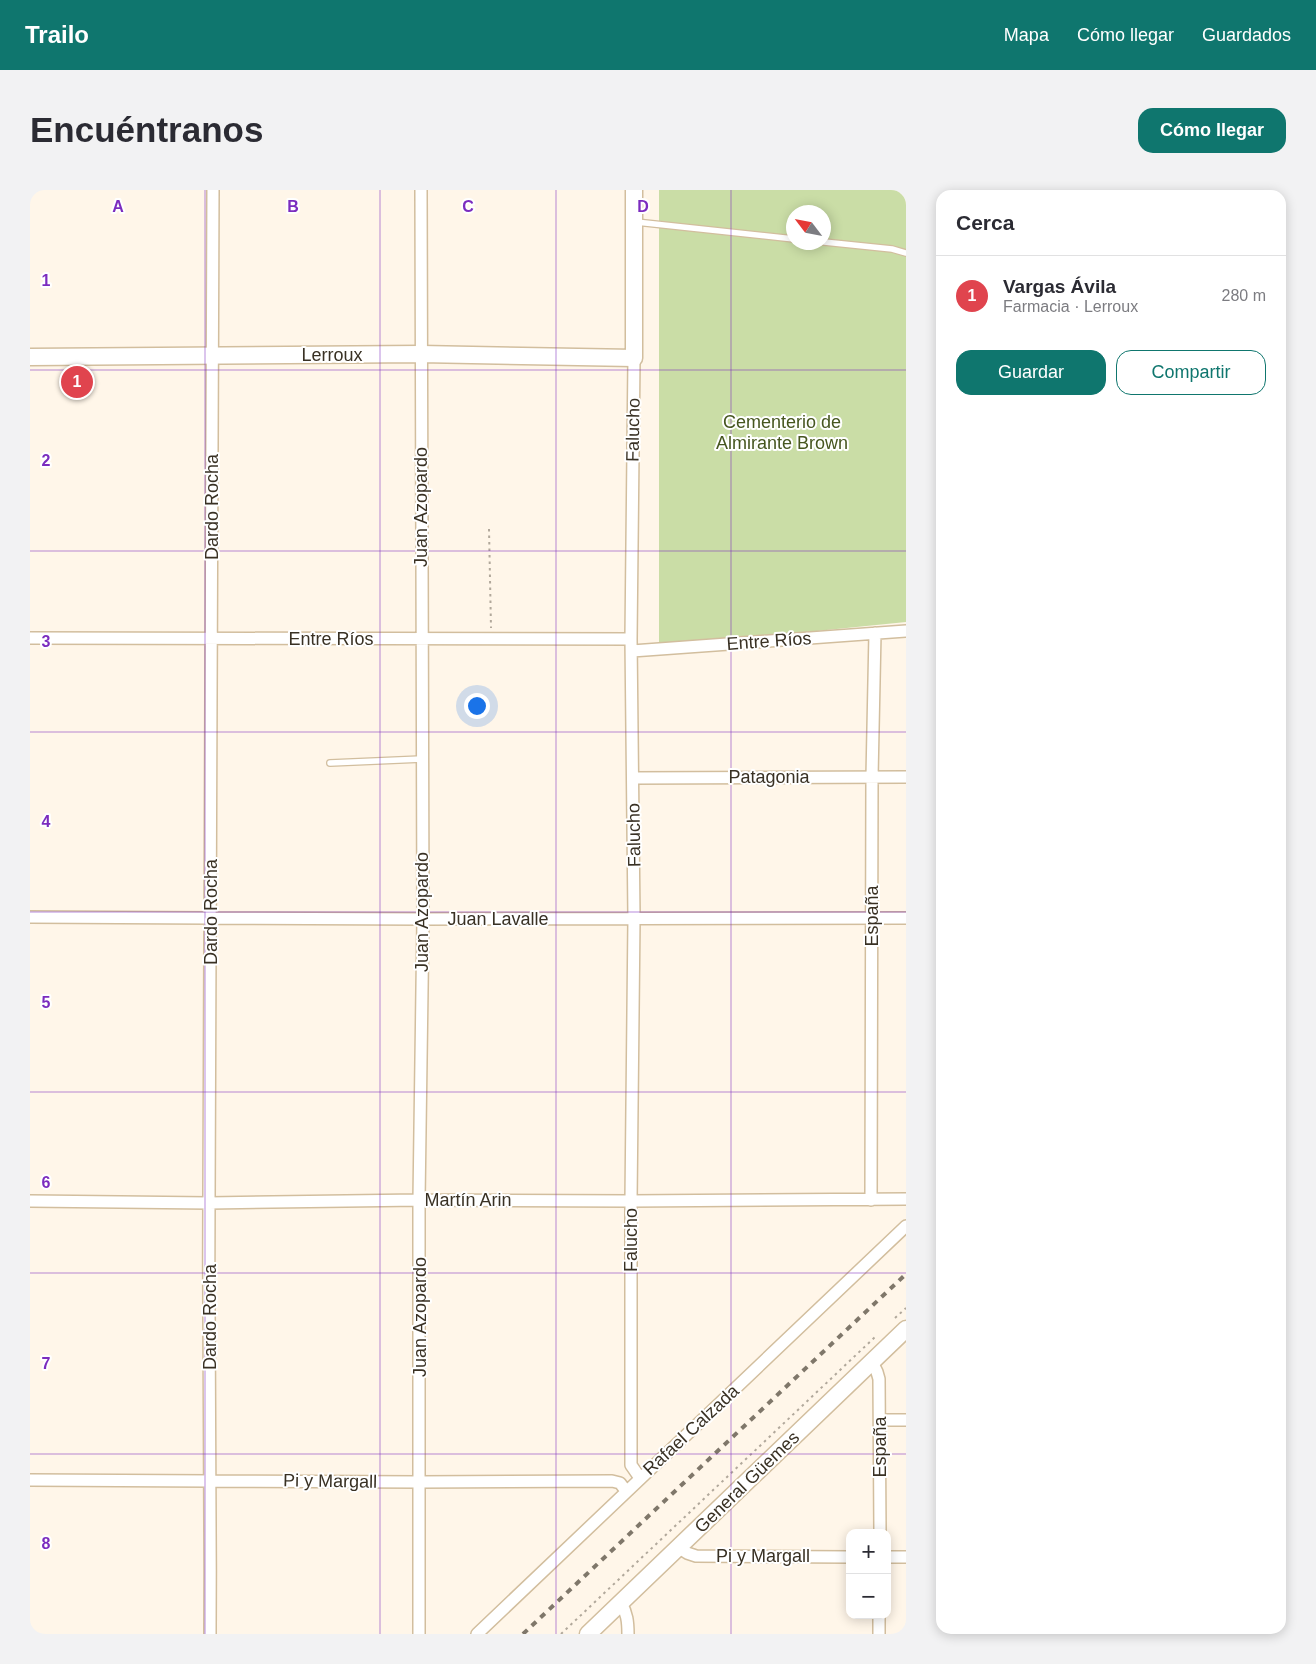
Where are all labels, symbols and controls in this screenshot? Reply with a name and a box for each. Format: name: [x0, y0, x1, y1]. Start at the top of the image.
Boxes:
text: Trailo: [25, 21, 89, 48]
text: Mapa: [1004, 25, 1049, 45]
text: Cómo llegar: [1077, 25, 1174, 45]
text: Guardados: [1202, 25, 1291, 45]
button: Cómo llegar: [1138, 108, 1286, 153]
text: Encuéntranos: [30, 110, 263, 149]
text: A: [112, 198, 124, 215]
text: B: [287, 198, 299, 215]
text: C: [462, 198, 474, 215]
text: D: [637, 198, 649, 215]
north arrow: [786, 205, 831, 250]
text: Cerca: [956, 211, 1014, 234]
text: 1: [42, 272, 51, 289]
text: Vargas Ávila: [1003, 276, 1116, 297]
text: 1: [968, 287, 976, 304]
text: 280 m: [1222, 287, 1266, 304]
text: Farmacia · Lerroux: [1003, 298, 1138, 315]
street label: Lerroux: [301, 345, 363, 365]
button: Guardar: [956, 350, 1106, 395]
button: Compartir: [1116, 350, 1266, 395]
pin: 1: [61, 363, 93, 401]
street label: Falucho: [622, 398, 644, 462]
park label: Cementerio de Almirante Brown: [716, 412, 848, 453]
street label: Juan Azopardo: [411, 447, 431, 567]
text: 2: [42, 452, 51, 469]
street label: Dardo Rocha: [202, 453, 222, 560]
street label: Entre Ríos: [726, 628, 812, 654]
street label: Entre Ríos: [288, 629, 374, 649]
text: 3: [42, 633, 51, 650]
your location: [464, 693, 490, 719]
street label: Patagonia: [728, 767, 811, 787]
street label: Falucho: [623, 803, 645, 867]
text: 4: [42, 813, 51, 830]
street label: Juan Azopardo: [412, 852, 432, 972]
street label: Dardo Rocha: [201, 858, 221, 965]
street label: España: [862, 884, 882, 947]
street label: Juan Lavalle: [447, 909, 549, 929]
text: 5: [42, 994, 51, 1011]
text: 6: [42, 1174, 51, 1191]
street label: Martín Arin: [424, 1190, 512, 1210]
street label: Falucho: [621, 1208, 641, 1272]
street label: Juan Azopardo: [410, 1257, 430, 1377]
street label: Dardo Rocha: [200, 1263, 220, 1370]
text: 7: [42, 1355, 51, 1372]
street label: Rafael Calzada: [639, 1380, 744, 1479]
street label: España: [870, 1415, 890, 1478]
street label: General Güemes: [691, 1427, 803, 1537]
street label: Pi y Margall: [283, 1470, 377, 1492]
map controls: [846, 1529, 891, 1619]
button: +: [846, 1529, 891, 1574]
text: 8: [42, 1535, 51, 1552]
street label: Pi y Margall: [716, 1546, 810, 1566]
button: −: [846, 1574, 891, 1619]

